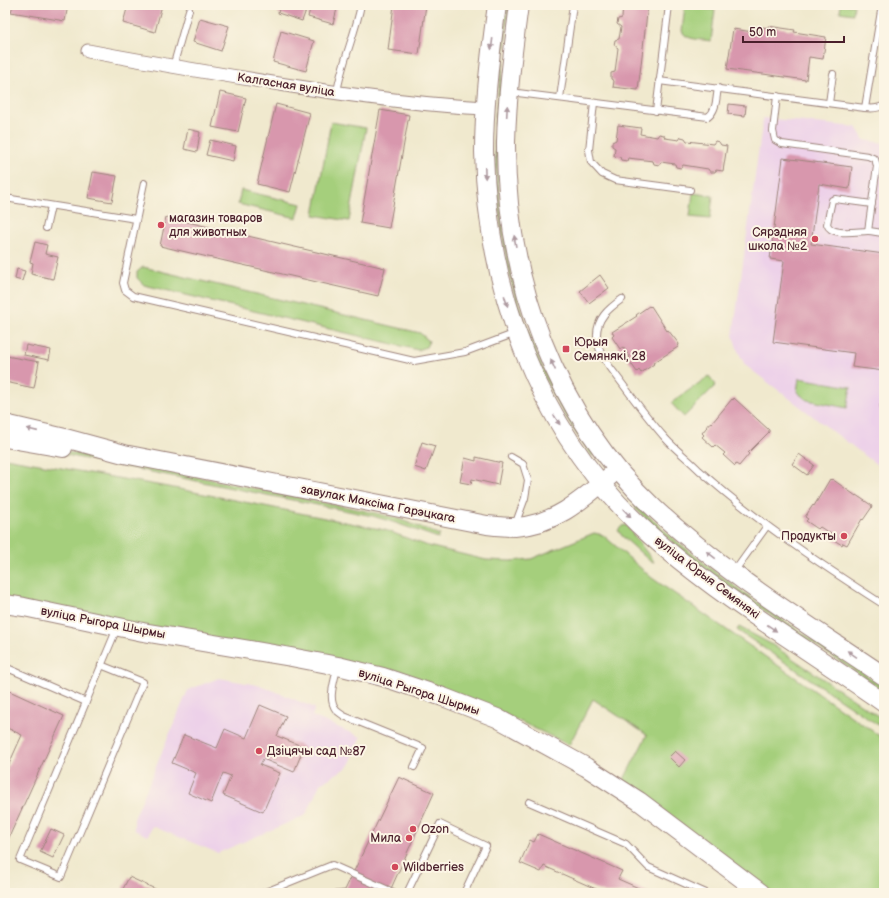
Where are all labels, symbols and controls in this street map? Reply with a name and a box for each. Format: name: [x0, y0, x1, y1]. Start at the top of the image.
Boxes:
scale bar: [743, 18, 844, 44]
text: 50 m: [749, 25, 776, 40]
one-way arrow: [489, 38, 495, 50]
street label: Калгасная вуліца: [236, 70, 336, 100]
one-way arrow: [504, 105, 511, 117]
one-way arrow: [482, 167, 489, 179]
place label: магазин товаров для животных: [169, 211, 263, 240]
marker: магазин товаров для животных: [156, 220, 166, 230]
place label: Сярэдняя школа №2: [748, 225, 807, 254]
marker: Сярэдняя школа №2: [810, 234, 820, 244]
one-way arrow: [511, 235, 517, 247]
one-way arrow: [503, 296, 509, 308]
place label: Юрыя Семянякі, 28: [574, 335, 646, 364]
marker: Юрыя Семянякі, 28: [561, 344, 571, 354]
one-way arrow: [549, 358, 555, 370]
one-way arrow: [553, 415, 561, 426]
one-way arrow: [26, 426, 38, 432]
street label: завулак Максіма Гарэцкага: [299, 482, 457, 526]
one-way arrow: [622, 508, 632, 518]
place label: Продукты: [781, 529, 836, 544]
marker: Продукты: [839, 531, 849, 541]
street label: вуліца Юрыя Семянякі: [651, 533, 763, 623]
one-way arrow: [705, 551, 716, 560]
street label: вуліца Рыгора Шырмы: [39, 604, 167, 642]
one-way arrow: [767, 624, 778, 632]
one-way arrow: [847, 650, 857, 658]
street label: вуліца Рыгора Шырмы: [357, 665, 481, 719]
place label: Дзіцячы сад №87: [267, 744, 365, 759]
marker: Дзіцячы сад №87: [254, 746, 264, 756]
place label: Ozon: [421, 822, 449, 837]
marker: Ozon: [408, 824, 418, 834]
place label: Мила: [370, 831, 401, 846]
marker: Мила: [404, 833, 414, 843]
place label: Wildberries: [403, 860, 464, 875]
marker: Wildberries: [390, 862, 400, 872]

